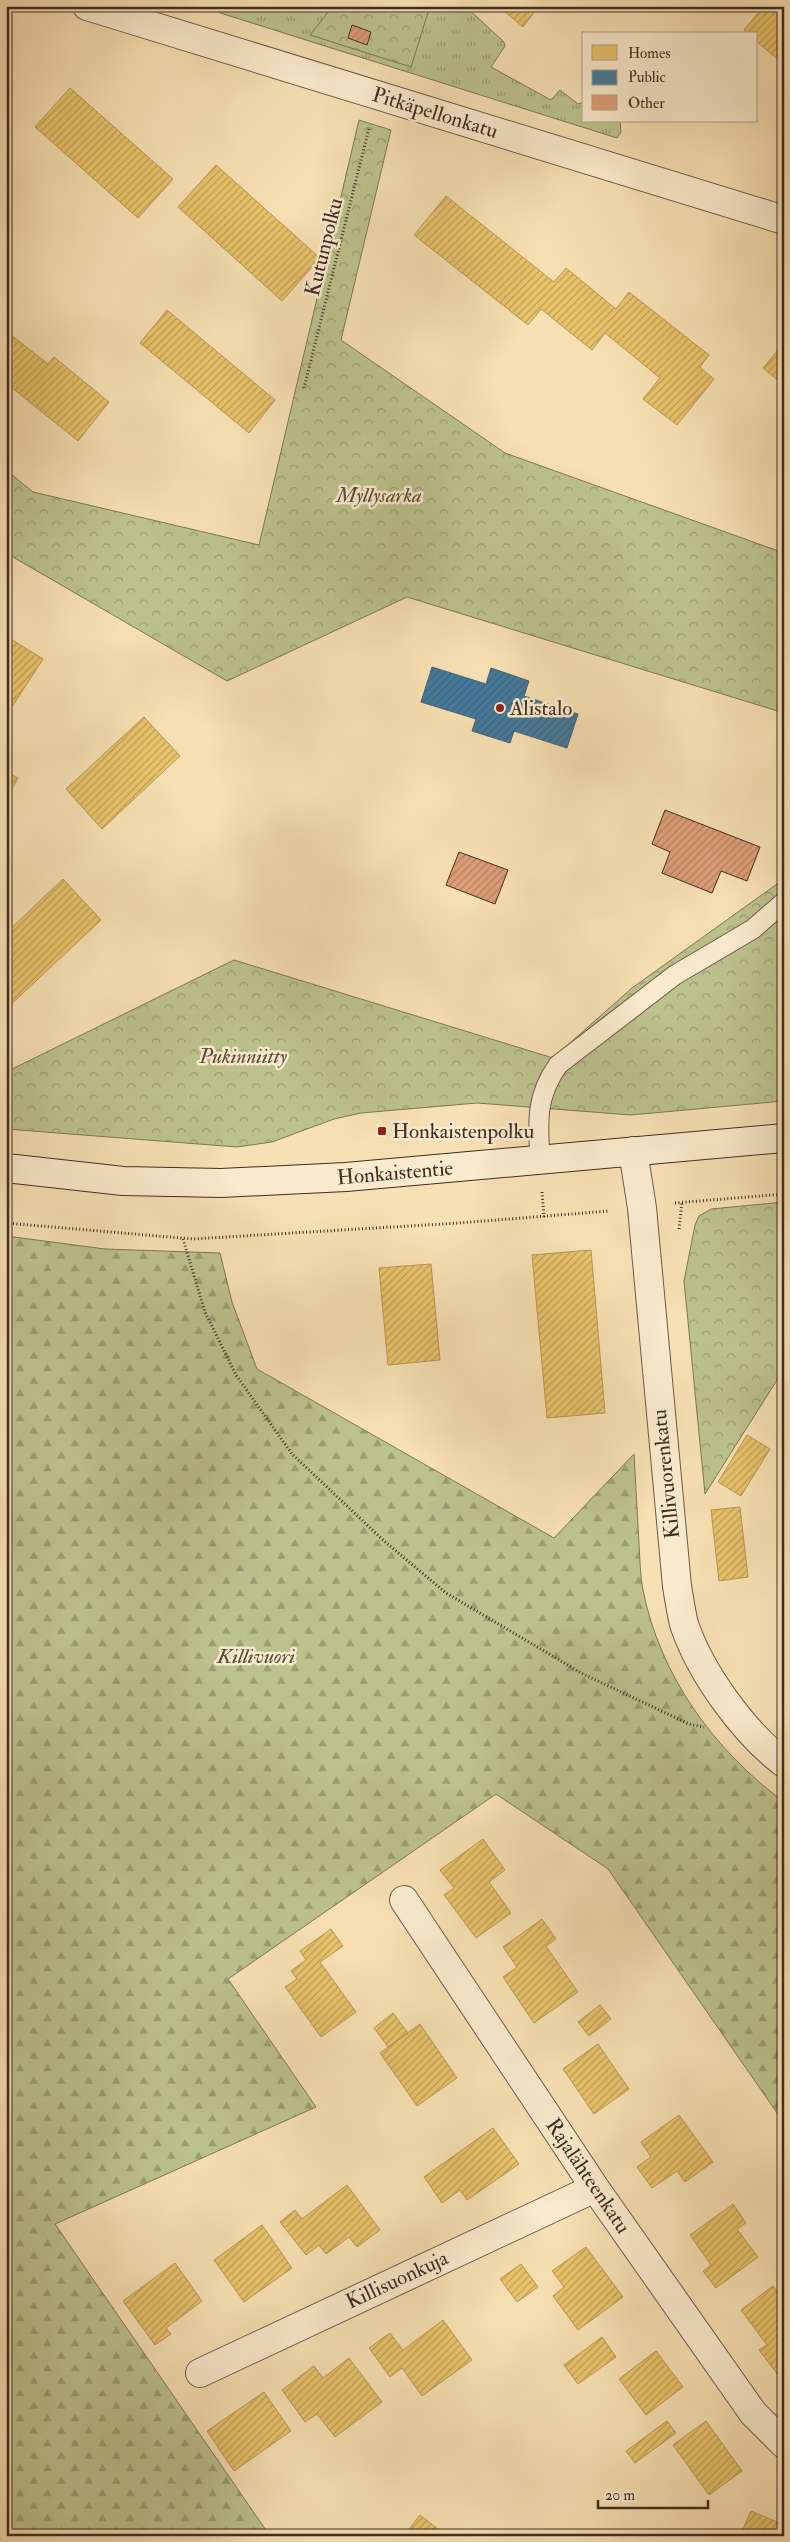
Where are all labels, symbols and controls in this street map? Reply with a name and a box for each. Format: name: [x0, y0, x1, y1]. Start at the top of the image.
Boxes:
legend: [582, 32, 758, 122]
text: Homes: [628, 44, 670, 63]
text: Public: [628, 68, 666, 87]
street label: Pitkäpellonkatu: [369, 81, 501, 145]
text: Other: [628, 94, 665, 113]
street label: Kutunpolku: [299, 195, 349, 299]
park label: Myllysarka: [334, 482, 422, 509]
place label: Alistalo: [509, 695, 572, 722]
marker: Alistalo: [494, 702, 506, 714]
park label: Pukinniitty: [198, 1043, 288, 1070]
place label: Honkaistenpolku: [392, 1118, 534, 1145]
marker: Honkaistenpolku: [376, 1125, 388, 1137]
street label: Honkaistentie: [336, 1154, 454, 1192]
street label: Killivuorenkatu: [646, 1408, 686, 1540]
park label: Killivuori: [216, 1643, 295, 1670]
street label: Rajalähteenkatu: [539, 2113, 637, 2239]
street label: Killisuonkuja: [342, 2244, 453, 2315]
scale bar: [598, 2477, 708, 2509]
text: 20 m: [605, 2486, 635, 2505]

